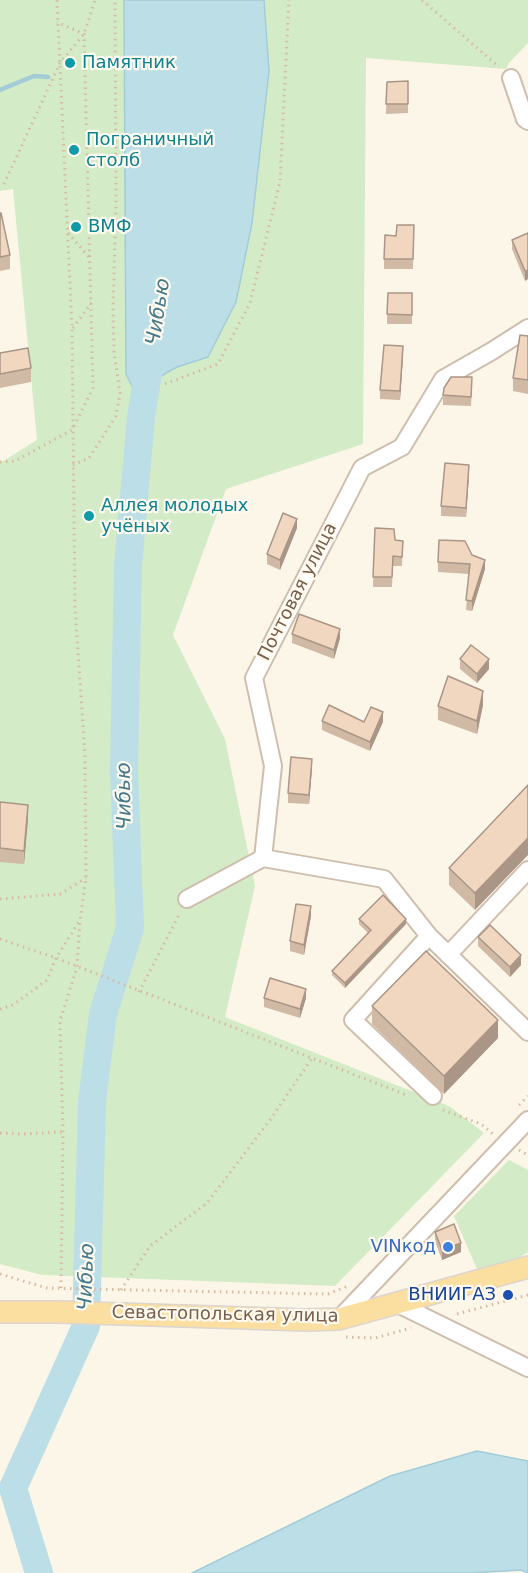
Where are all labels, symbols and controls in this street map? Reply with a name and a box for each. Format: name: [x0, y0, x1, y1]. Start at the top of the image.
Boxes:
place label: Памятник: [82, 52, 176, 74]
marker: Памятник: [63, 56, 77, 70]
place label: Пограничный столб: [86, 129, 214, 172]
marker: Пограничный столб: [67, 143, 81, 157]
place label: ВМФ: [88, 216, 131, 238]
marker: ВМФ: [69, 220, 83, 234]
water label: Чибью: [142, 277, 176, 347]
place label: Аллея молодых учёных: [101, 495, 248, 538]
marker: Аллея молодых учёных: [82, 509, 96, 523]
street label: Почтовая улица: [254, 519, 342, 665]
water label: Чибью: [112, 762, 138, 830]
place label: VINкод: [371, 1236, 436, 1258]
marker: VINкод: [441, 1240, 455, 1254]
water label: Чибью: [74, 1243, 100, 1311]
place label: ВНИИГАЗ: [408, 1284, 496, 1306]
marker: ВНИИГАЗ: [501, 1288, 515, 1302]
street label: Севастопольская улица: [111, 1302, 339, 1328]

